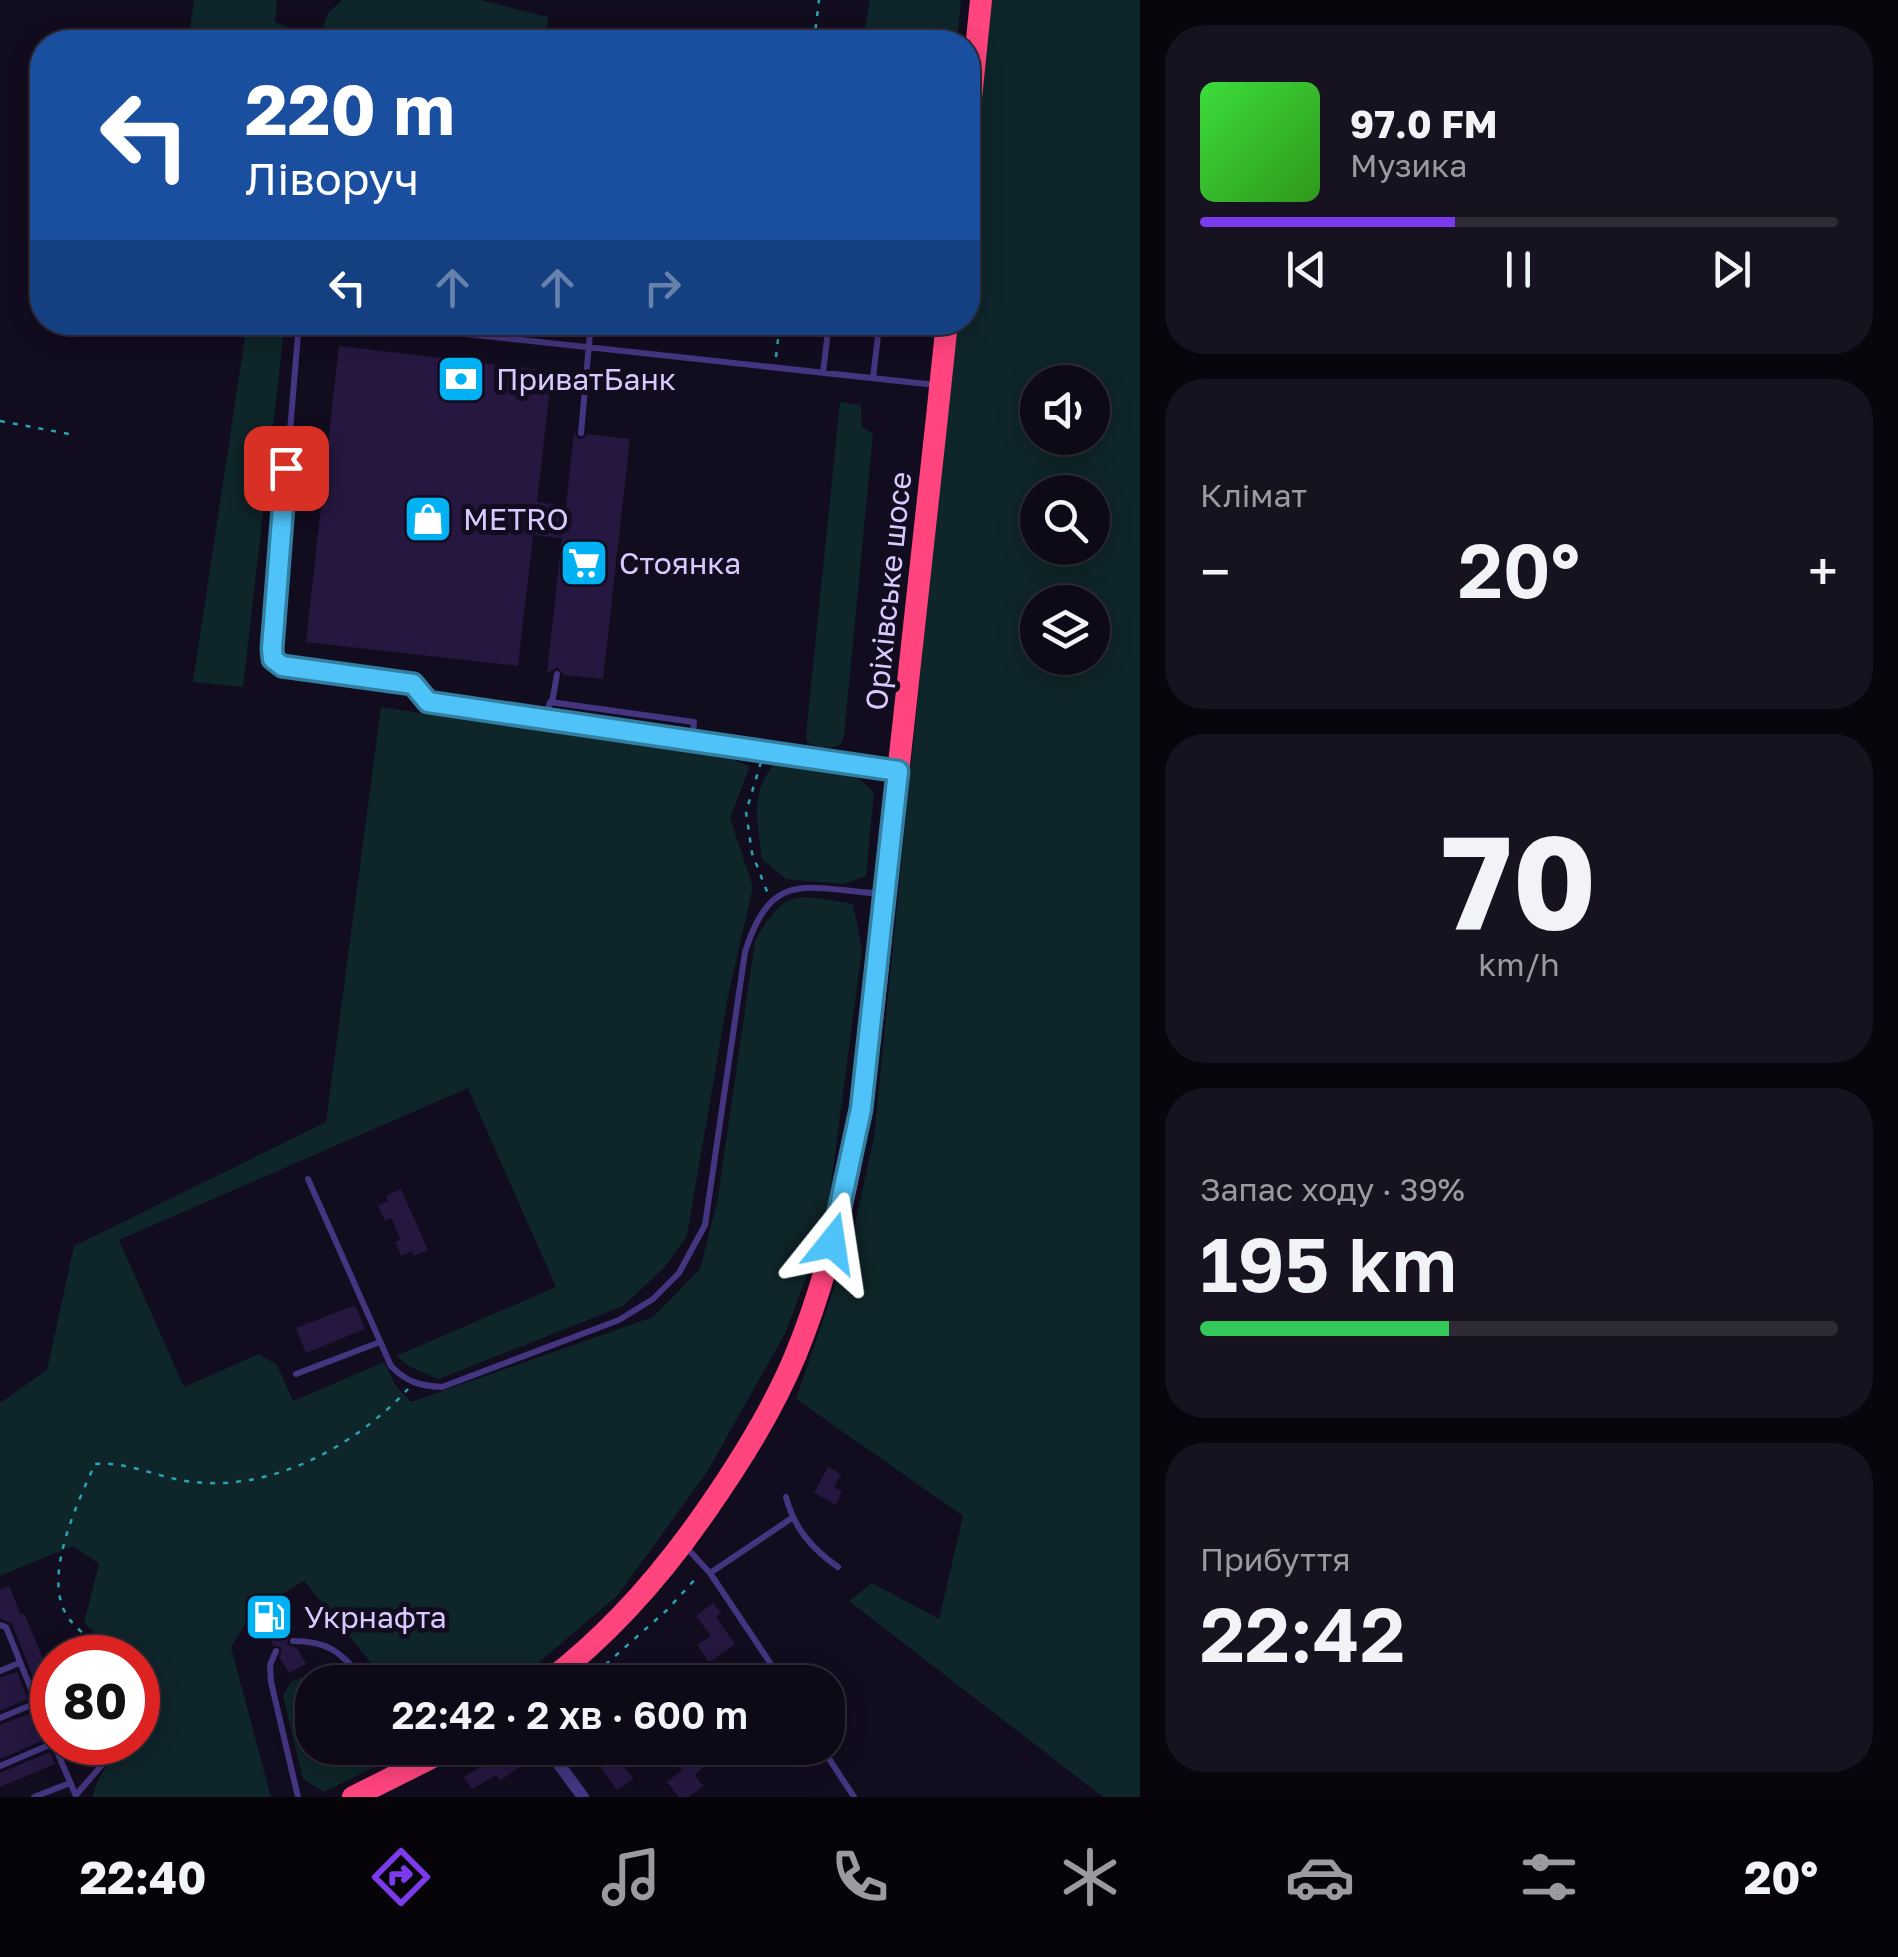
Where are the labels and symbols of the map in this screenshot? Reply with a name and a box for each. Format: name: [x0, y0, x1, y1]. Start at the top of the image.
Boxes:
bank icon: ПриватБанк: [435, 353, 487, 405]
place label: ПриватБанк: [496, 361, 676, 397]
pin: [244, 426, 329, 511]
street label: Оріхівське шосе: [858, 470, 918, 712]
shop icon: METRO: [402, 493, 454, 545]
place label: METRO: [463, 501, 569, 537]
supermarket icon: Стоянка: [558, 537, 610, 589]
place label: Стоянка: [619, 545, 741, 581]
position arrow: [780, 1191, 884, 1295]
fuel station icon: Укрнафта: [243, 1591, 295, 1643]
place label: Укрнафта: [304, 1599, 447, 1635]
speed limit sign: 80: [30, 1635, 160, 1765]

